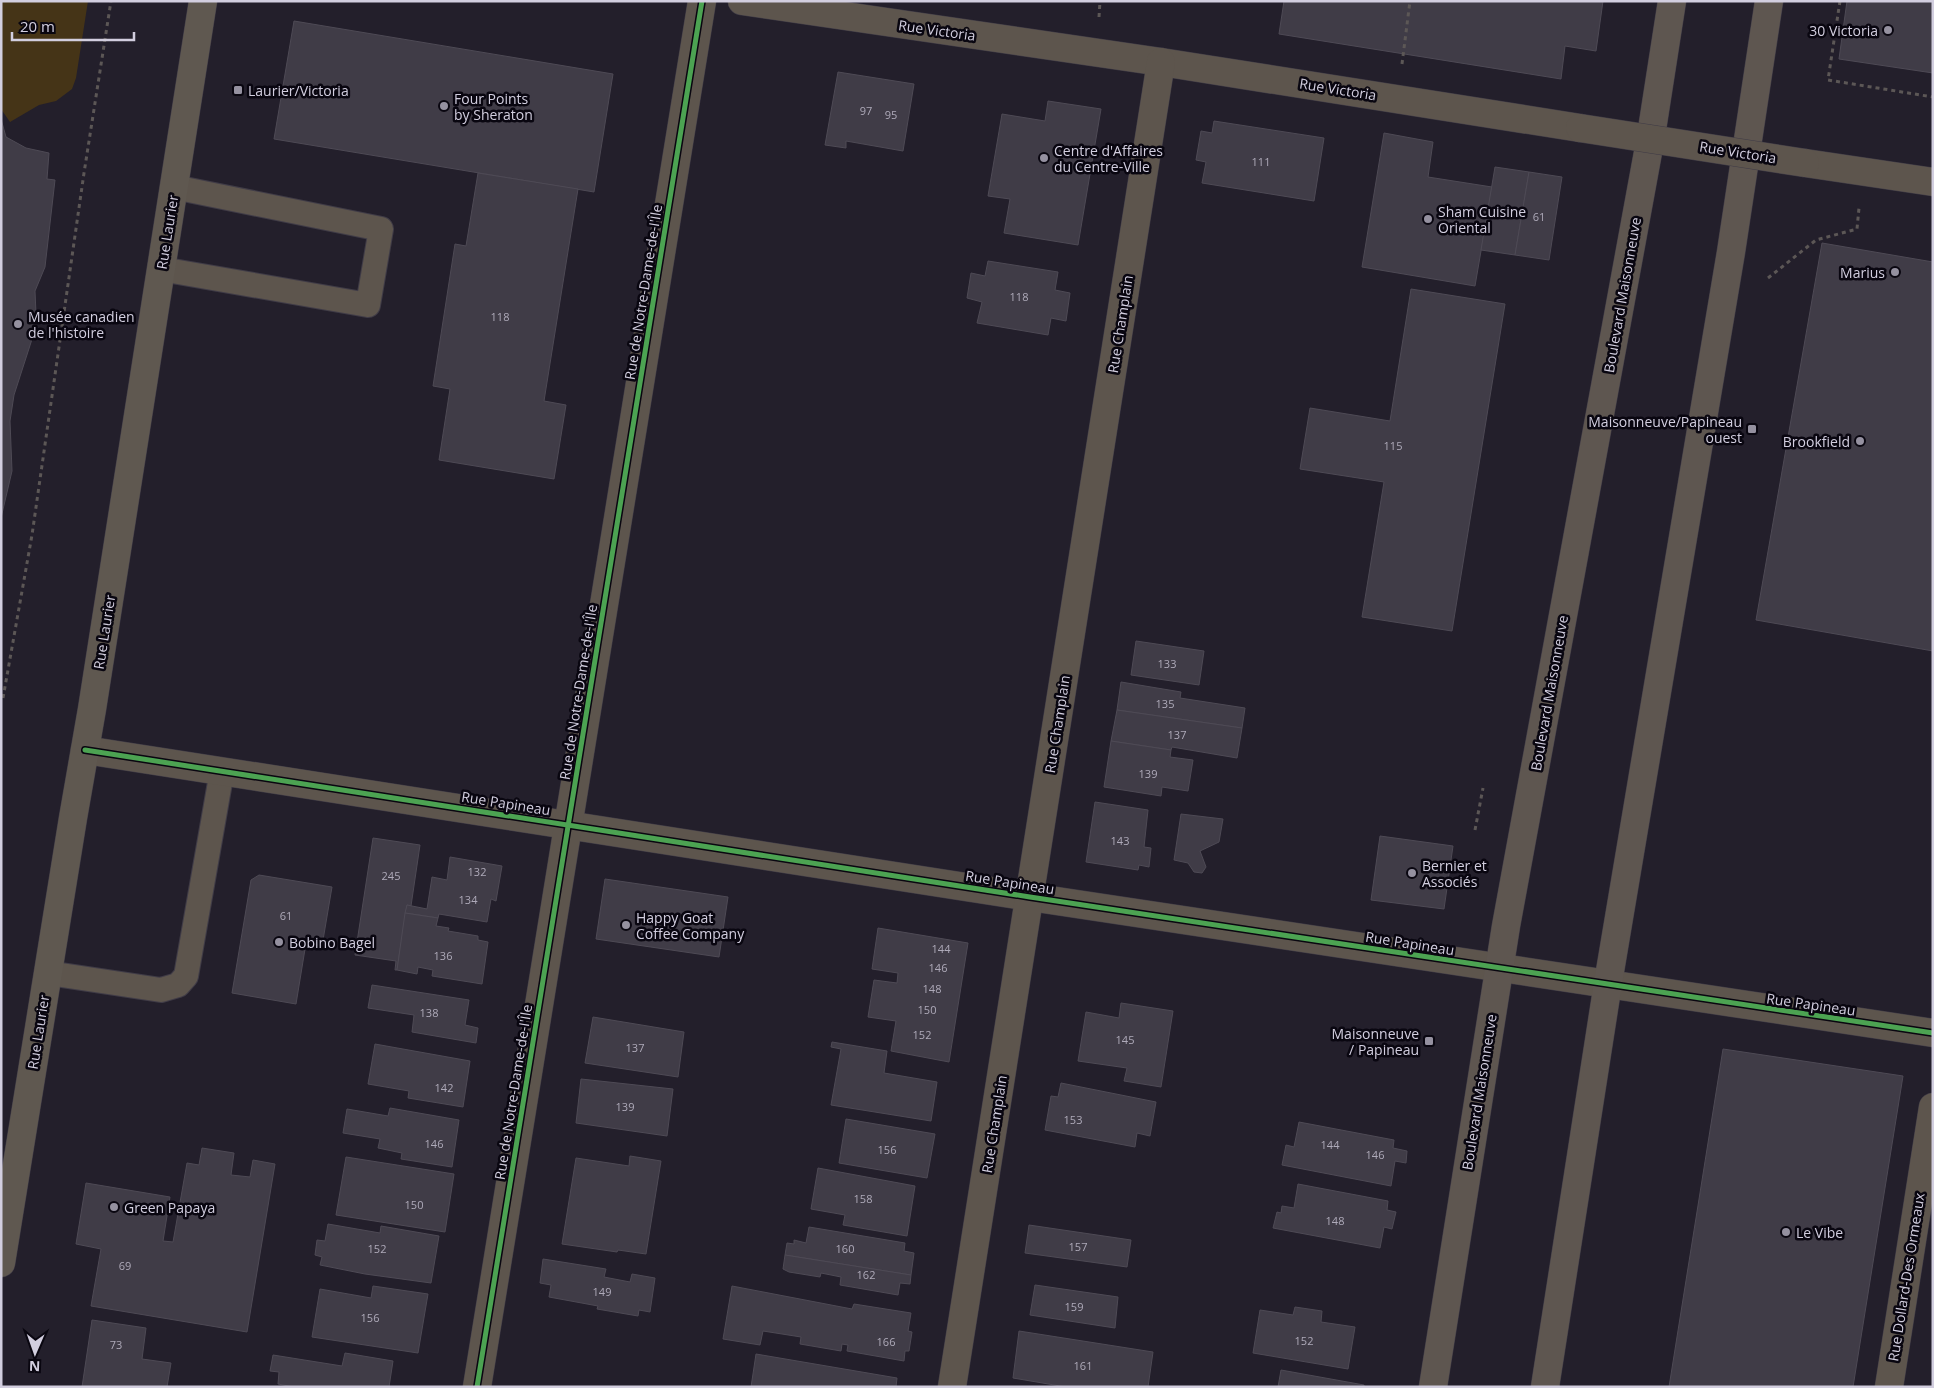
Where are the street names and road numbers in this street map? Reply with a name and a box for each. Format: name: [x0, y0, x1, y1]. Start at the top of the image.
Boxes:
street label: Rue Victoria: [897, 15, 977, 45]
street label: Rue Victoria: [1298, 74, 1378, 104]
street label: Rue Victoria: [1698, 137, 1778, 167]
street label: Rue Laurier: [152, 193, 182, 271]
street label: Rue de Notre-Dame-de-I'Île: [620, 203, 666, 381]
street label: Boulevard Maisonneuve: [1599, 216, 1645, 374]
street label: Rue Champlain: [1103, 274, 1137, 374]
street label: Rue Laurier: [89, 593, 119, 671]
street label: Rue de Notre-Dame-de-I'Île: [555, 603, 601, 781]
street label: Boulevard Maisonneuve: [1526, 614, 1572, 772]
street label: Rue Champlain: [1040, 674, 1074, 774]
street label: Rue Papineau: [460, 787, 552, 819]
street label: Rue Papineau: [964, 866, 1056, 898]
street label: Rue Papineau: [1364, 927, 1456, 959]
street label: Rue Papineau: [1765, 988, 1857, 1020]
street label: Rue Laurier: [23, 993, 53, 1071]
street label: Rue de Notre-Dame-de-I'Île: [490, 1003, 536, 1181]
street label: Boulevard Maisonneuve: [1457, 1013, 1501, 1171]
street label: Rue Champlain: [977, 1074, 1011, 1174]
street label: Rue Dollard-Des Ormeaux: [1883, 1191, 1929, 1363]

